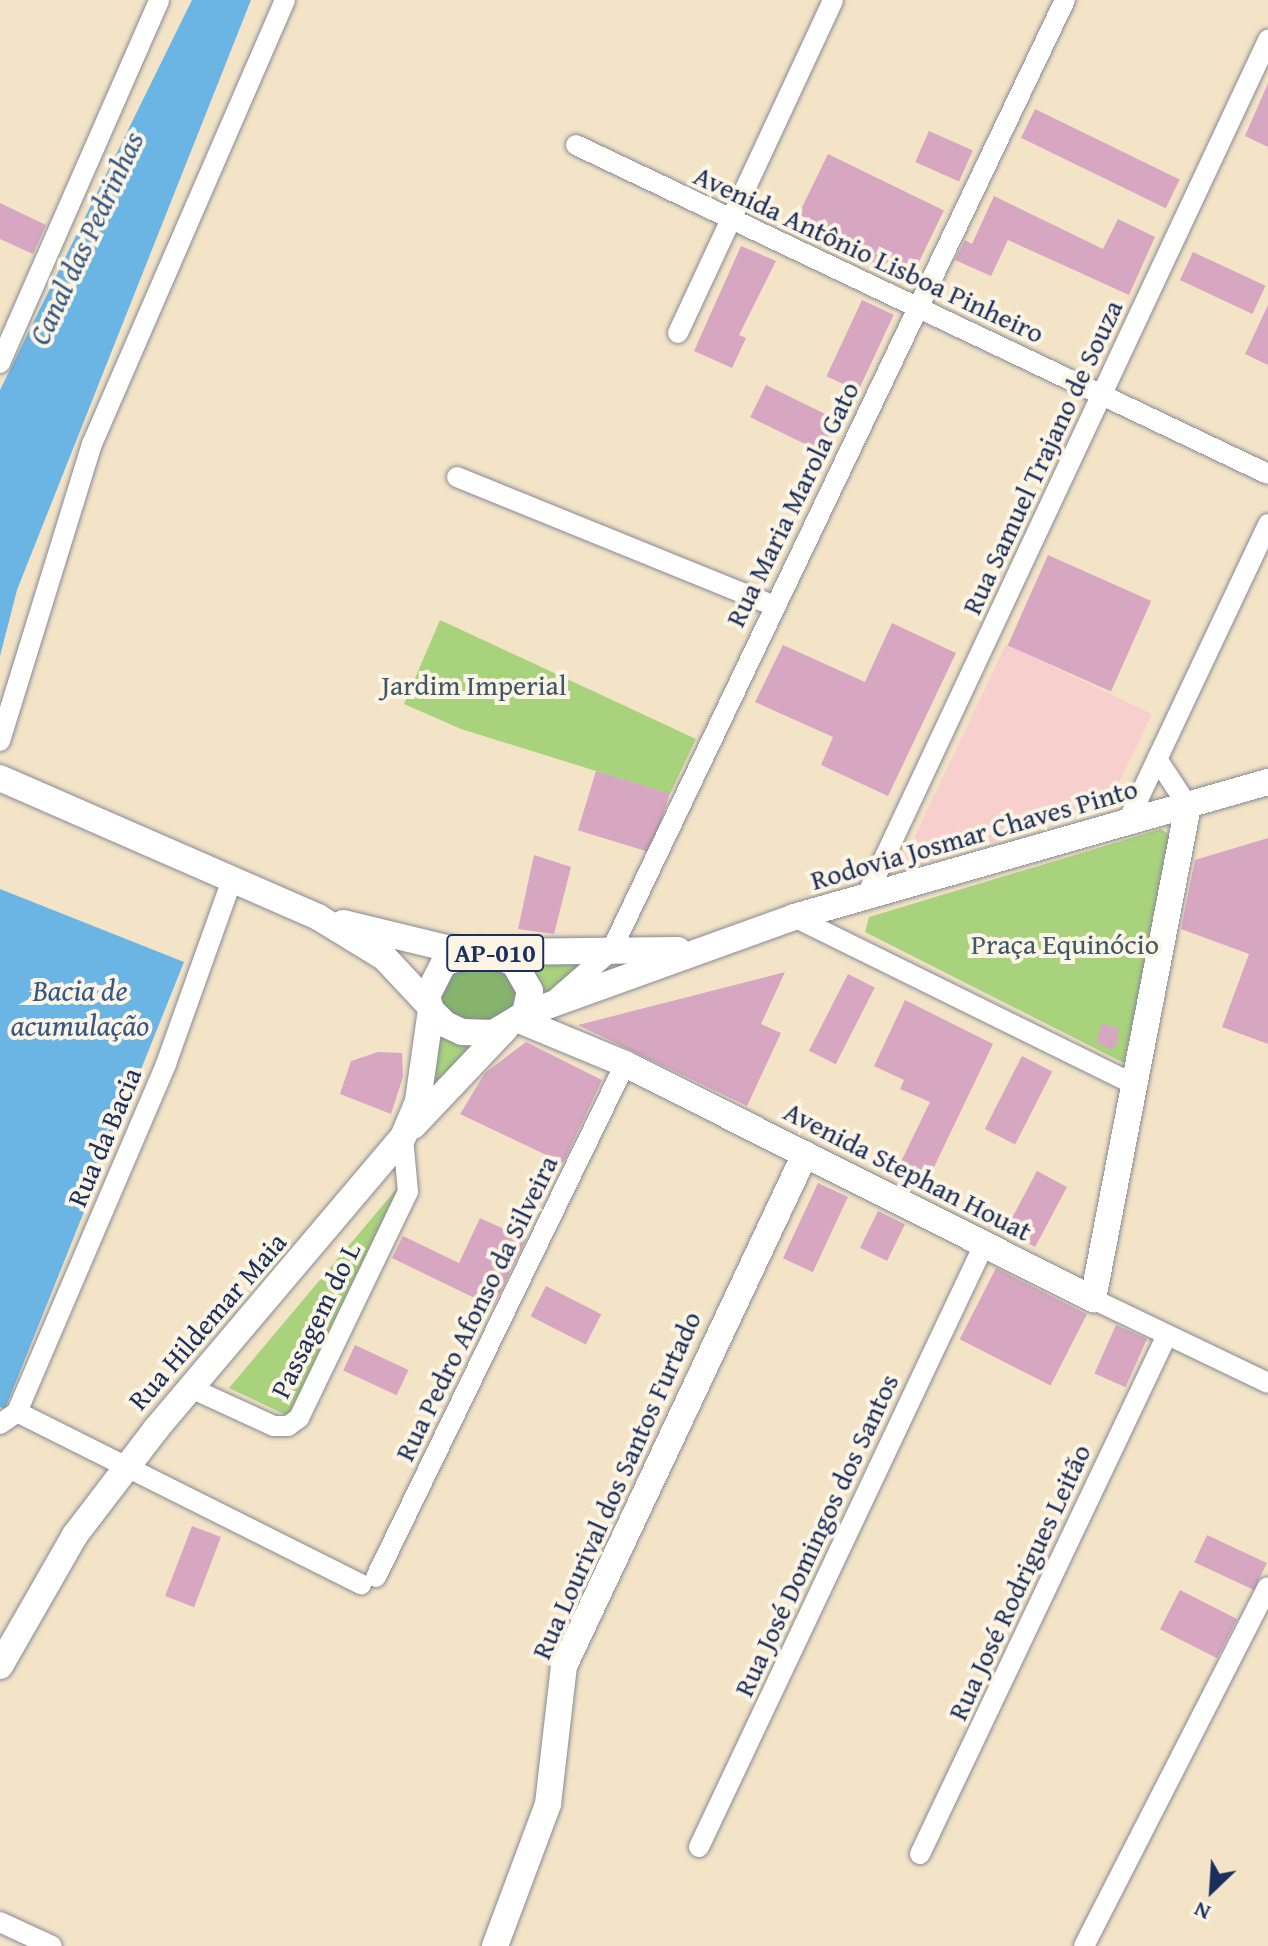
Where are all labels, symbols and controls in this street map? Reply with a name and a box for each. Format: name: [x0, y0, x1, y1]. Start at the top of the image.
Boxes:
water label: Canal das Pedrinhas: [21, 126, 151, 350]
street label: Avenida Antônio Lisboa Pinheiro: [689, 158, 1049, 350]
street label: Rua Samuel Trajano de Souza: [954, 295, 1130, 619]
street label: Rua Maria Marola Gato: [718, 376, 866, 632]
park label: Jardim Imperial: [381, 668, 567, 702]
street label: Rodovia Josmar Chaves Pinto: [807, 771, 1141, 897]
park label: Praça Equinócio: [971, 927, 1159, 961]
road number: AP-010: [445, 931, 545, 975]
water label: Bacia de acumulação: [11, 972, 149, 1042]
street label: Rua da Bacia: [60, 1062, 148, 1212]
street label: Avenida Stephan Houat: [778, 1094, 1038, 1248]
street label: Rua Pedro Afonso da Silveira: [387, 1150, 565, 1466]
street label: Rua Hildemar Maia: [121, 1225, 293, 1417]
street label: Passagem do L: [263, 1237, 367, 1403]
street label: Rua Lourival dos Santos Furtado: [524, 1306, 708, 1664]
street label: Rua José Domingos dos Santos: [726, 1368, 906, 1702]
street label: Rua José Rodrigues Leitão: [940, 1439, 1098, 1725]
north arrow: [1172, 1850, 1252, 1930]
text: N: [1188, 1894, 1215, 1929]

